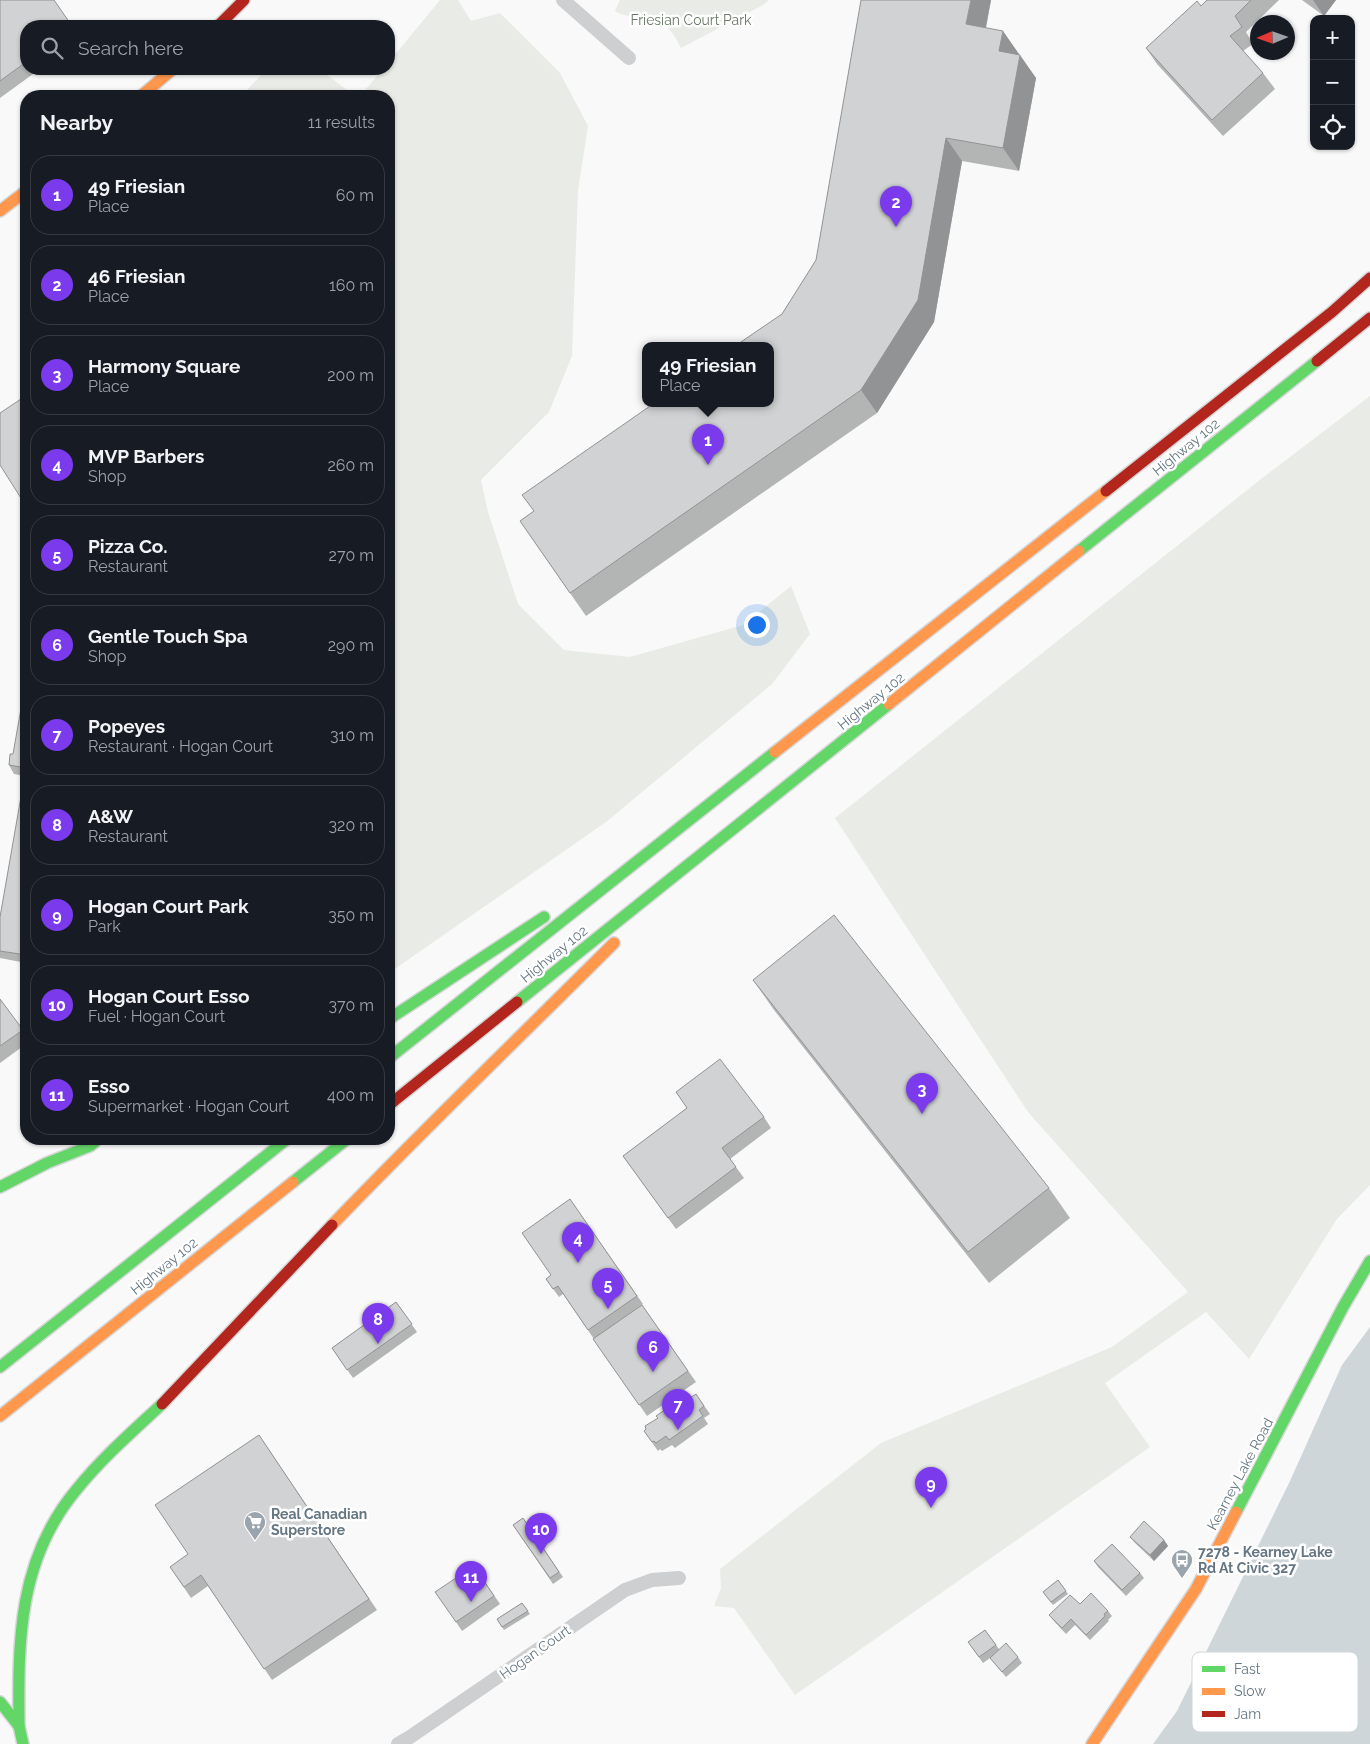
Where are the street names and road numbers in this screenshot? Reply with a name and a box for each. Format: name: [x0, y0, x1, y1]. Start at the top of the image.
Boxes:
street label: Highway 102: [1149, 415, 1223, 479]
street label: Highway 102: [834, 669, 908, 733]
street label: Highway 102: [517, 922, 591, 986]
street label: Highway 102: [127, 1234, 201, 1298]
street label: Kearney Lake Road: [1204, 1415, 1276, 1533]
street label: Hogan Court: [497, 1622, 574, 1682]

